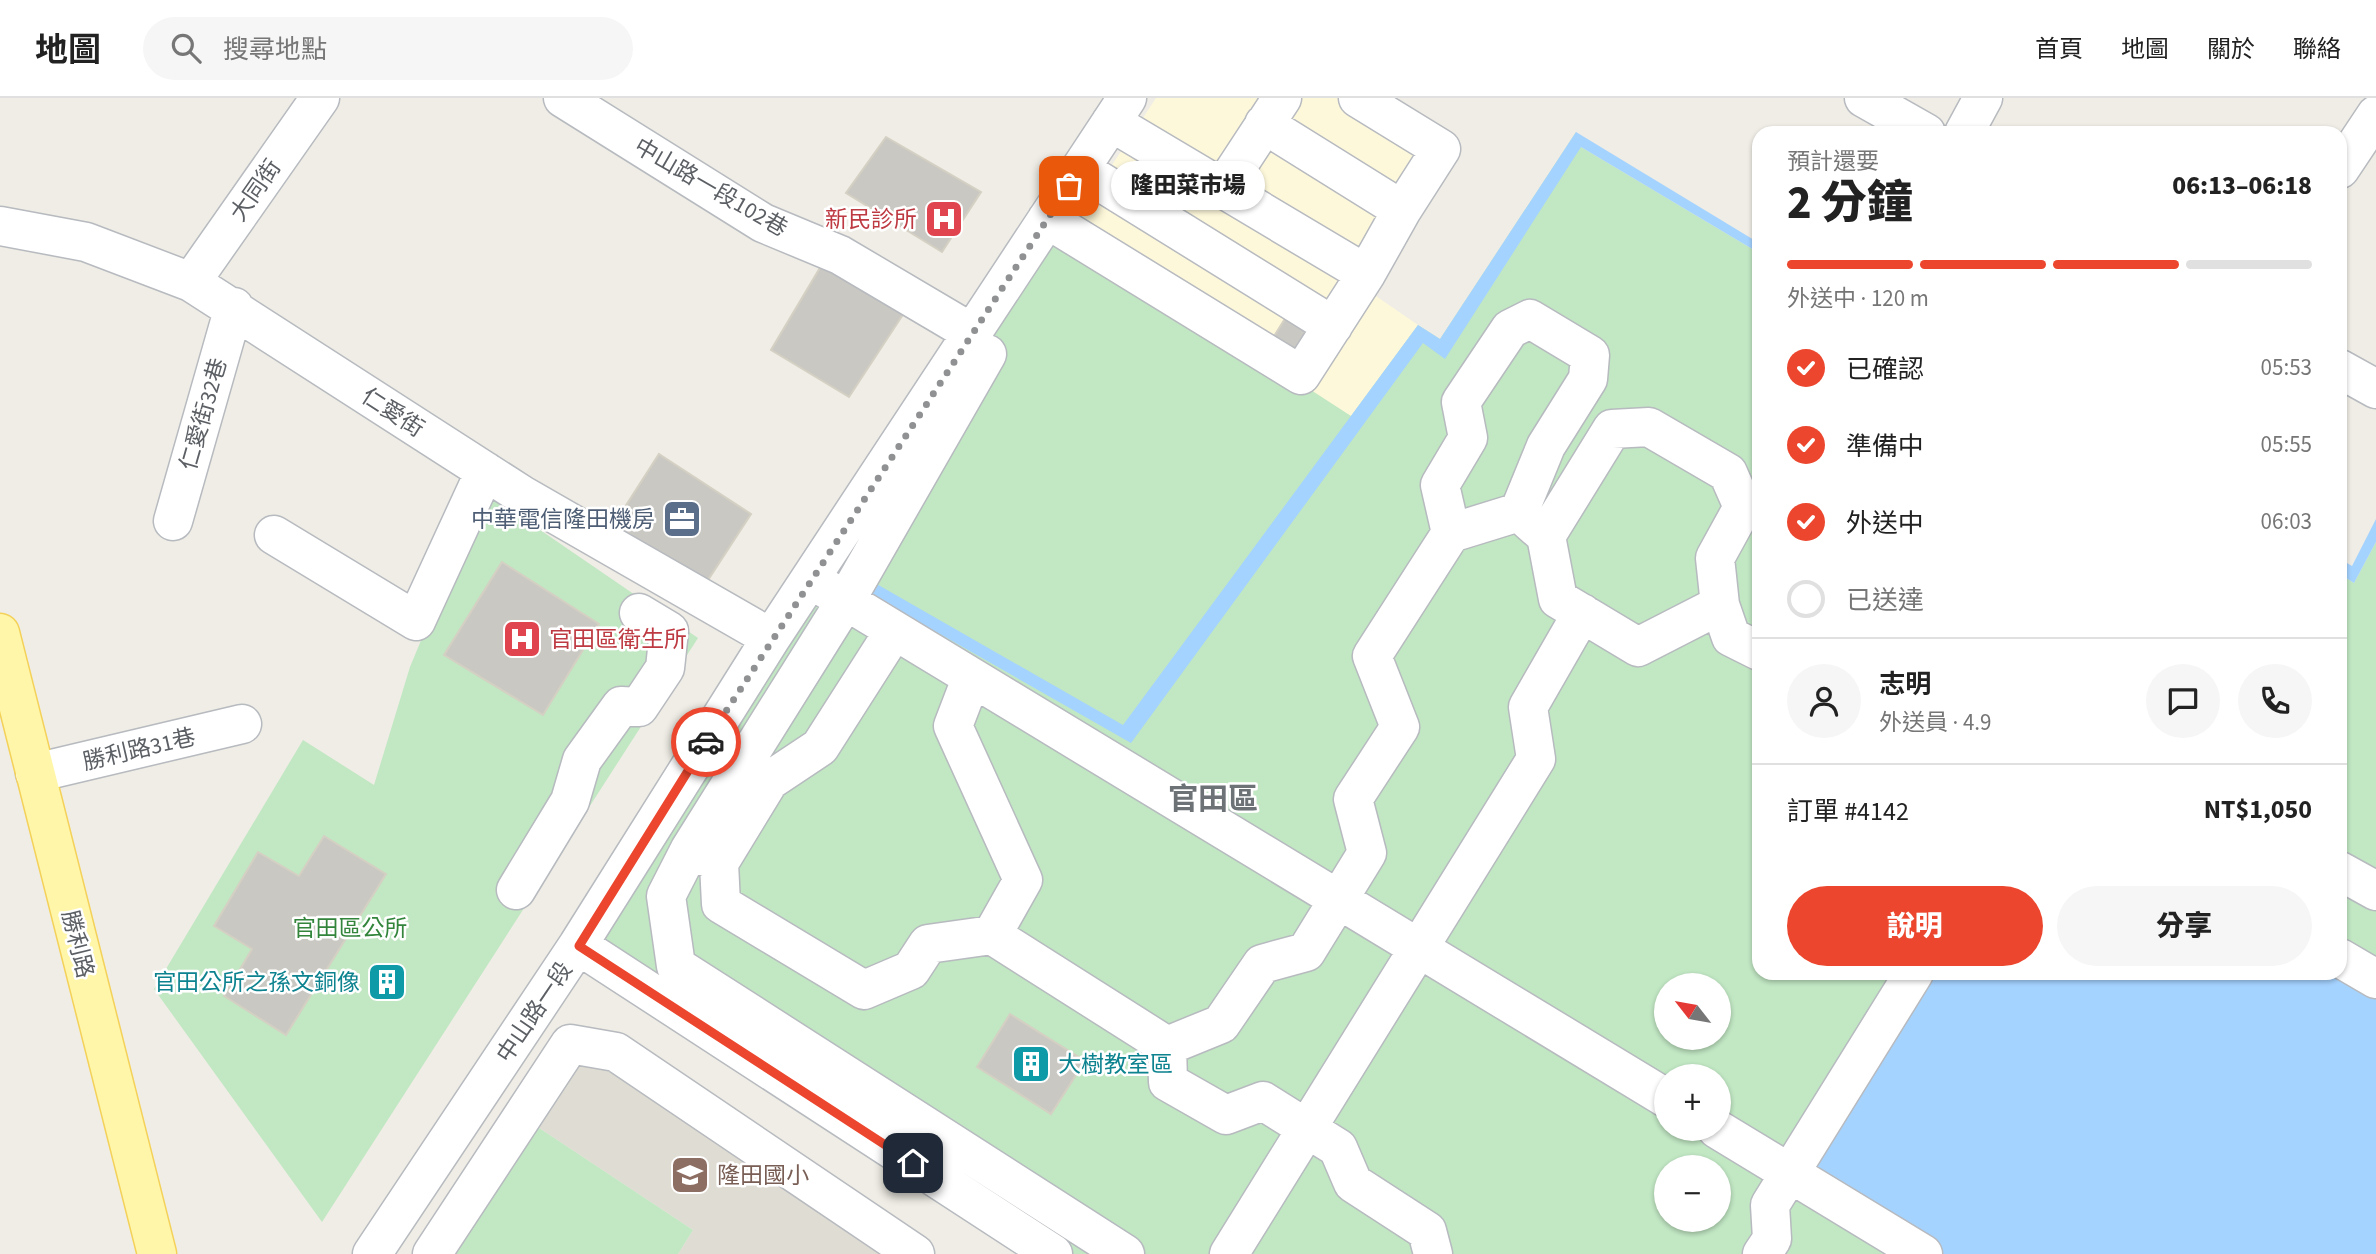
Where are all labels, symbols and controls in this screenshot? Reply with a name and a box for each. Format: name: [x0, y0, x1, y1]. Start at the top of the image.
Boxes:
search box: [143, 17, 633, 80]
text: 地圖: [35, 27, 101, 74]
icon: search: [167, 29, 205, 67]
text: 搜尋地點: [223, 31, 327, 68]
text: 首頁: [2035, 32, 2083, 67]
text: 地圖: [2121, 32, 2169, 67]
text: 關於: [2207, 32, 2255, 67]
text: 聯絡: [2293, 32, 2341, 67]
street label: 中山路一段102巷: [628, 130, 794, 245]
text: 預計還要: [1787, 145, 1879, 178]
street label: 大同街: [222, 153, 289, 228]
pin: [1039, 156, 1099, 216]
callout: 隆田菜市場: [1111, 162, 1265, 210]
icon: bag: [1050, 167, 1088, 205]
text: 06:13–06:18: [2172, 167, 2312, 204]
text: 隆田菜市場: [1131, 169, 1246, 202]
text: 2 分鐘: [1787, 171, 1913, 236]
hospital icon: 新民診所: [923, 198, 965, 240]
place label: 新民診所: [825, 203, 917, 236]
text: 外送中 · 120 m: [1787, 282, 1929, 315]
icon: check: [1787, 349, 1825, 387]
text: 已確認: [1846, 351, 1924, 388]
text: 05:53: [2261, 351, 2312, 384]
street label: 仁愛街32巷: [172, 354, 235, 474]
street label: 仁愛街: [355, 380, 431, 445]
icon: check: [1787, 426, 1825, 464]
text: 準備中: [1846, 428, 1924, 465]
text: 05:55: [2261, 428, 2312, 461]
office icon: 中華電信隆田機房: [661, 498, 703, 540]
place label: 中華電信隆田機房: [471, 503, 655, 536]
icon: check: [1787, 503, 1825, 541]
text: 外送中: [1846, 505, 1924, 542]
text: 06:03: [2261, 505, 2312, 538]
text: 已送達: [1846, 582, 1924, 619]
hospital icon: 官田區衛生所: [501, 618, 543, 660]
place label: 官田區衛生所: [549, 623, 687, 656]
button: person: [1787, 664, 1861, 738]
button: chat: [2146, 664, 2220, 738]
button: phone: [2238, 664, 2312, 738]
text: 志明: [1879, 666, 1931, 703]
text: 外送員 · 4.9: [1879, 706, 1992, 739]
courier: [671, 707, 741, 777]
street label: 勝利路31巷: [79, 720, 199, 778]
icon: car: [687, 723, 725, 761]
district label: 官田區: [1168, 778, 1258, 821]
text: NT$1,050: [2204, 791, 2312, 828]
text: 訂單 #4142: [1787, 793, 1909, 830]
button: 說明: [1787, 886, 2043, 966]
button: 分享: [2057, 886, 2312, 966]
street label: 勝利路: [53, 907, 102, 982]
park label: 官田區公所: [293, 912, 408, 945]
street label: 中山路一段: [489, 955, 580, 1069]
building icon: 官田公所之孫文銅像: [366, 961, 408, 1003]
place label: 官田公所之孫文銅像: [153, 966, 360, 999]
north arrow: [1654, 973, 1731, 1050]
map controls: [1654, 973, 1731, 1232]
building icon: 大樹教室區: [1010, 1043, 1052, 1085]
place label: 大樹教室區: [1058, 1048, 1173, 1081]
button: +: [1654, 1064, 1731, 1141]
pin: [883, 1133, 943, 1193]
icon: home: [894, 1144, 932, 1182]
school or university icon: 隆田國小: [669, 1154, 711, 1196]
button: −: [1654, 1155, 1731, 1232]
place label: 隆田國小: [717, 1159, 809, 1192]

